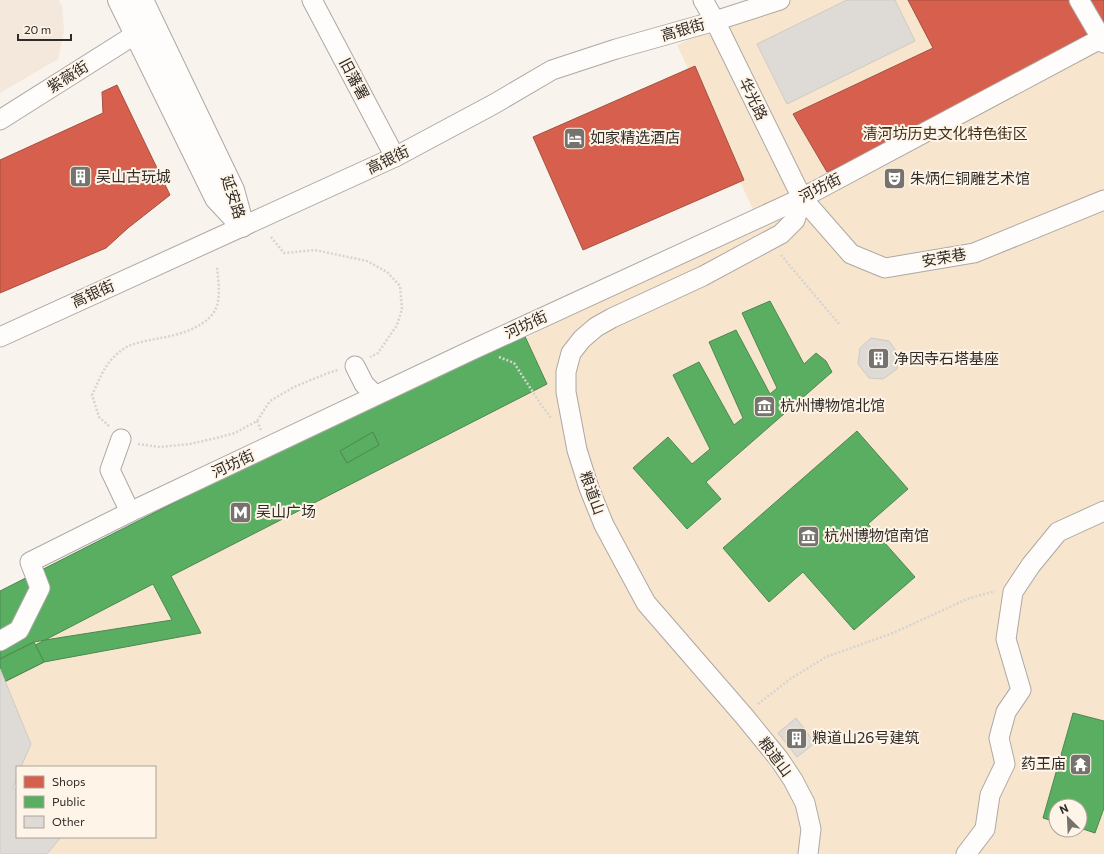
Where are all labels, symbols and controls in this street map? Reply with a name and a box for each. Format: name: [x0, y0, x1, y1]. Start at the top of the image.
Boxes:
street label: 高银街: [659, 14, 707, 44]
scale bar: [18, 16, 71, 42]
text: 20 m: [24, 22, 51, 36]
street label: 旧藩署: [336, 54, 373, 103]
street label: 紫薇街: [44, 57, 91, 96]
street label: 华光路: [736, 74, 772, 123]
park label: 清河坊历史文化特色街区: [862, 124, 1028, 142]
hotel icon: 如家精选酒店: [561, 125, 587, 151]
place label: 如家精选酒店: [590, 128, 680, 146]
street label: 高银街: [363, 141, 412, 177]
building icon: 吴山古玩城: [68, 164, 94, 190]
theatre icon: 朱炳仁铜雕艺术馆: [881, 166, 907, 192]
place label: 吴山古玩城: [96, 167, 171, 185]
street label: 河坊街: [795, 169, 844, 205]
place label: 朱炳仁铜雕艺术馆: [910, 169, 1030, 187]
street label: 延安路: [218, 173, 249, 221]
street label: 安荣巷: [920, 244, 968, 270]
street label: 高银街: [68, 276, 117, 310]
street label: 河坊街: [501, 306, 550, 342]
building icon: 净因寺石塔基座: [866, 346, 892, 372]
place label: 净因寺石塔基座: [894, 349, 999, 367]
museum icon: 杭州博物馆北馆: [752, 393, 778, 419]
place label: 杭州博物馆北馆: [780, 396, 885, 414]
street label: 河坊街: [208, 445, 257, 481]
street label: 粮道山: [577, 468, 609, 517]
metro station icon: 吴山广场: [228, 499, 254, 525]
place label: 吴山广场: [256, 502, 316, 520]
museum icon: 杭州博物馆南馆: [795, 523, 821, 549]
place label: 杭州博物馆南馆: [824, 526, 929, 544]
building icon: 粮道山26号建筑: [784, 725, 810, 751]
place label: 粮道山26号建筑: [812, 728, 919, 746]
street label: 粮道山: [755, 733, 797, 780]
temple icon: 药王庙: [1068, 751, 1094, 777]
place label: 药王庙: [1021, 754, 1066, 772]
legend: [16, 766, 156, 838]
text: Shops: [52, 774, 86, 788]
text: Public: [52, 794, 85, 808]
north arrow: [1048, 798, 1088, 838]
text: N: [1057, 801, 1070, 816]
text: Other: [52, 814, 85, 828]

